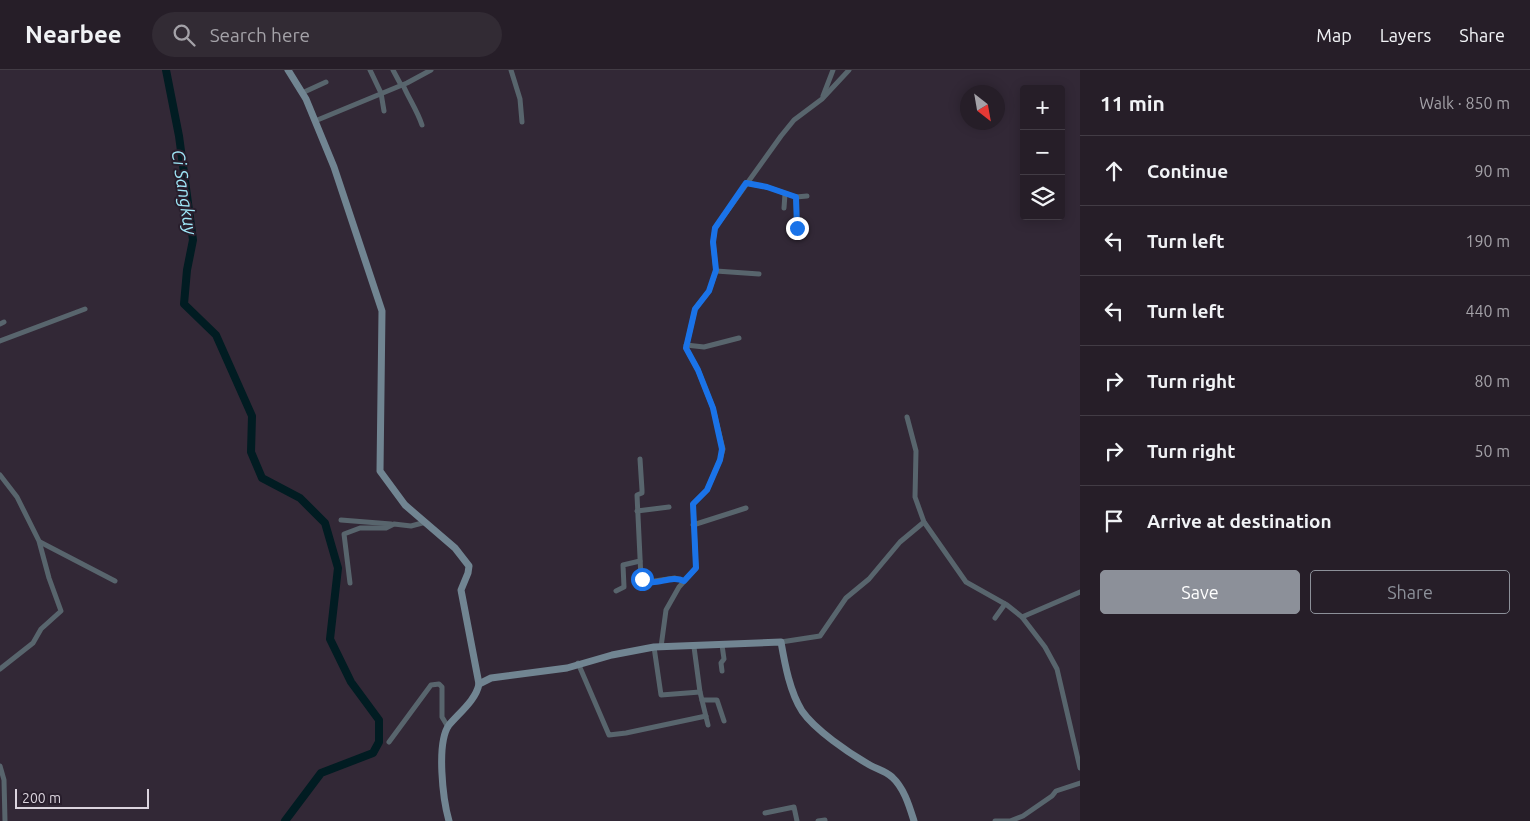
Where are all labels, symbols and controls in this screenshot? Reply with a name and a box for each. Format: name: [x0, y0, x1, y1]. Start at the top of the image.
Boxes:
search box: [152, 12, 502, 57]
text: Nearbee: [25, 21, 122, 48]
icon: search: [170, 21, 198, 49]
text: Search here: [210, 24, 310, 46]
text: Map: [1316, 25, 1352, 45]
text: Layers: [1380, 25, 1431, 45]
text: Share: [1459, 25, 1505, 45]
north arrow: [960, 85, 1005, 130]
map controls: [1020, 85, 1065, 220]
button: +: [1020, 85, 1065, 130]
text: 11 min: [1100, 91, 1165, 115]
text: Walk · 850 m: [1419, 94, 1510, 112]
button: −: [1020, 130, 1065, 175]
water label: Ci Sangkuy: [168, 148, 202, 236]
icon: ahead: [1100, 157, 1128, 185]
text: Continue: [1147, 160, 1228, 182]
text: 90 m: [1474, 162, 1510, 180]
button: layers: [1020, 175, 1065, 220]
route end: [786, 217, 809, 240]
icon: left: [1100, 227, 1128, 255]
text: Turn left: [1147, 230, 1225, 252]
text: 190 m: [1465, 232, 1510, 250]
icon: left: [1100, 297, 1128, 325]
text: Turn left: [1147, 300, 1225, 322]
text: 440 m: [1465, 302, 1510, 320]
icon: right: [1100, 367, 1128, 395]
text: Turn right: [1147, 370, 1235, 392]
text: 80 m: [1474, 372, 1510, 390]
icon: right: [1100, 437, 1128, 465]
text: Turn right: [1147, 440, 1235, 462]
text: 50 m: [1474, 442, 1510, 460]
icon: arrive: [1100, 507, 1128, 535]
text: Arrive at destination: [1147, 510, 1332, 532]
route start: [631, 568, 654, 591]
button: Save: [1100, 570, 1300, 614]
button: Share: [1310, 570, 1510, 614]
scale bar: [15, 786, 149, 809]
text: 200 m: [22, 790, 61, 806]

